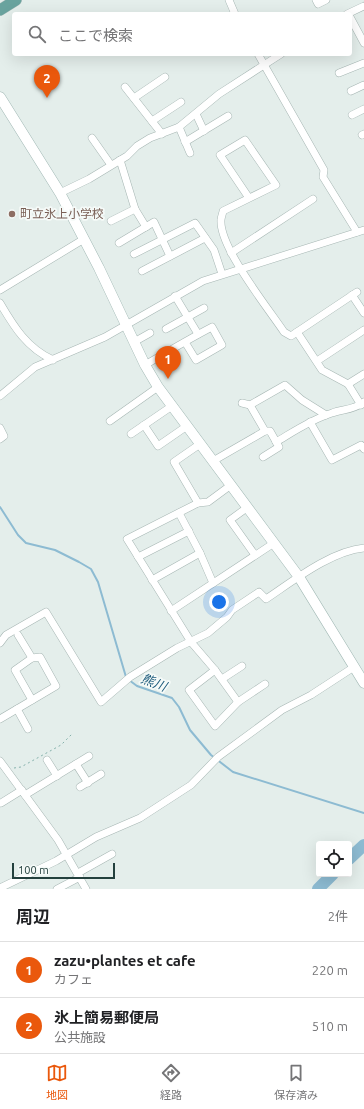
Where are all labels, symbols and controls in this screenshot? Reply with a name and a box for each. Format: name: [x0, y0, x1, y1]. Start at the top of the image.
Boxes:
search box: [12, 12, 352, 56]
icon: search: [26, 23, 48, 45]
text: ここで検索: [58, 27, 133, 44]
pin: 2: [34, 65, 60, 98]
place label: 町立氷上小学校: [20, 207, 104, 220]
marker: 町立氷上小学校: [7, 209, 17, 219]
pin: 1: [155, 346, 181, 379]
your location: [209, 592, 229, 612]
water label: 熊川: [139, 671, 171, 694]
map controls: [316, 841, 352, 877]
button: locate: [316, 841, 352, 877]
scale bar: [12, 861, 115, 880]
text: 100 m: [18, 864, 49, 876]
text: 周辺: [16, 907, 50, 926]
text: 2件: [328, 909, 348, 923]
text: zazu•plantes et cafe: [54, 952, 196, 969]
text: 1: [25, 963, 33, 977]
text: 220 m: [312, 963, 348, 977]
text: カフェ: [54, 972, 93, 986]
text: 氷上簡易郵便局: [54, 1009, 159, 1026]
text: 2: [25, 1019, 33, 1033]
text: 510 m: [312, 1019, 348, 1033]
text: 公共施設: [54, 1030, 106, 1044]
tab: 地図: [46, 1062, 68, 1102]
tab: 経路: [160, 1062, 182, 1102]
tab: 保存済み: [274, 1062, 318, 1102]

